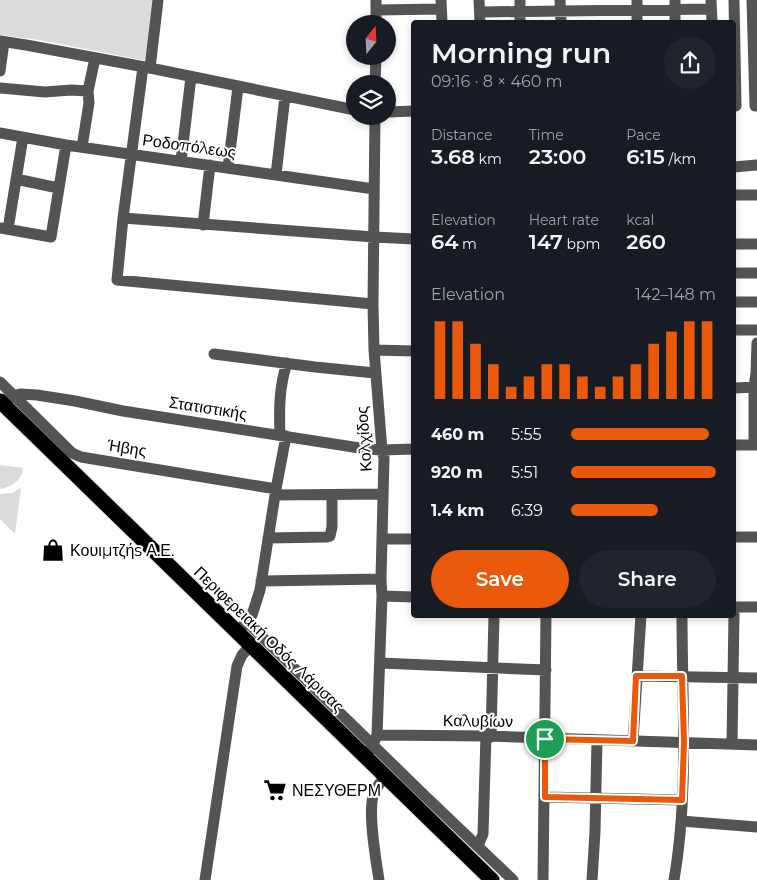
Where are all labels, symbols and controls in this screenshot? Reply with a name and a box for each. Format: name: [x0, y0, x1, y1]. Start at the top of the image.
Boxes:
north arrow: [346, 15, 396, 65]
map controls: [346, 15, 396, 125]
text: Morning run: [431, 36, 611, 70]
button: share: [664, 37, 716, 89]
text: 09:16 · 8 × 460 m: [431, 72, 563, 91]
button: layers: [346, 75, 396, 125]
text: Distance: [431, 126, 493, 144]
text: Time: [529, 126, 564, 144]
text: Pace: [626, 126, 661, 144]
street label: Ροδοπόλεως: [141, 130, 237, 162]
text: 3.68: [431, 144, 475, 169]
text: 23:00: [529, 144, 587, 169]
text: 6:15: [626, 144, 665, 169]
text: km: [475, 150, 502, 168]
text: /km: [665, 150, 696, 168]
text: Elevation: [431, 211, 496, 229]
text: Heart rate: [529, 211, 599, 229]
text: kcal: [626, 211, 654, 229]
text: 64: [431, 229, 458, 254]
text: 147: [529, 229, 563, 254]
text: 260: [626, 229, 666, 254]
text: m: [458, 235, 477, 253]
text: bpm: [563, 235, 600, 253]
text: Elevation: [431, 285, 505, 304]
text: 142–148 m: [635, 285, 716, 304]
street label: Στατιστικής: [168, 392, 249, 424]
street label: Κολχίδος: [352, 405, 376, 472]
text: 460 m: [431, 425, 484, 444]
text: 5:55: [511, 425, 541, 444]
street label: Ήβης: [105, 435, 148, 460]
text: 920 m: [431, 463, 483, 482]
text: 5:51: [511, 463, 538, 482]
text: 1.4 km: [431, 501, 484, 520]
text: 6:39: [511, 501, 543, 520]
shop icon: Κουιμτζήs Α.Ε.: [40, 537, 66, 563]
place label: Κουιμτζήs Α.Ε.: [70, 541, 174, 560]
button: Save: [431, 550, 569, 608]
button: Share: [579, 550, 716, 608]
street label: Περιφερειακή Οδός Λάρισας: [190, 562, 348, 716]
street label: Καλυβίων: [443, 711, 513, 731]
pin: [524, 718, 566, 760]
icon: arrive: [531, 725, 559, 753]
supermarket icon: ΝΕΣΥΘΕΡΜ: [262, 777, 288, 803]
place label: ΝΕΣΥΘΕΡΜ: [292, 781, 381, 800]

